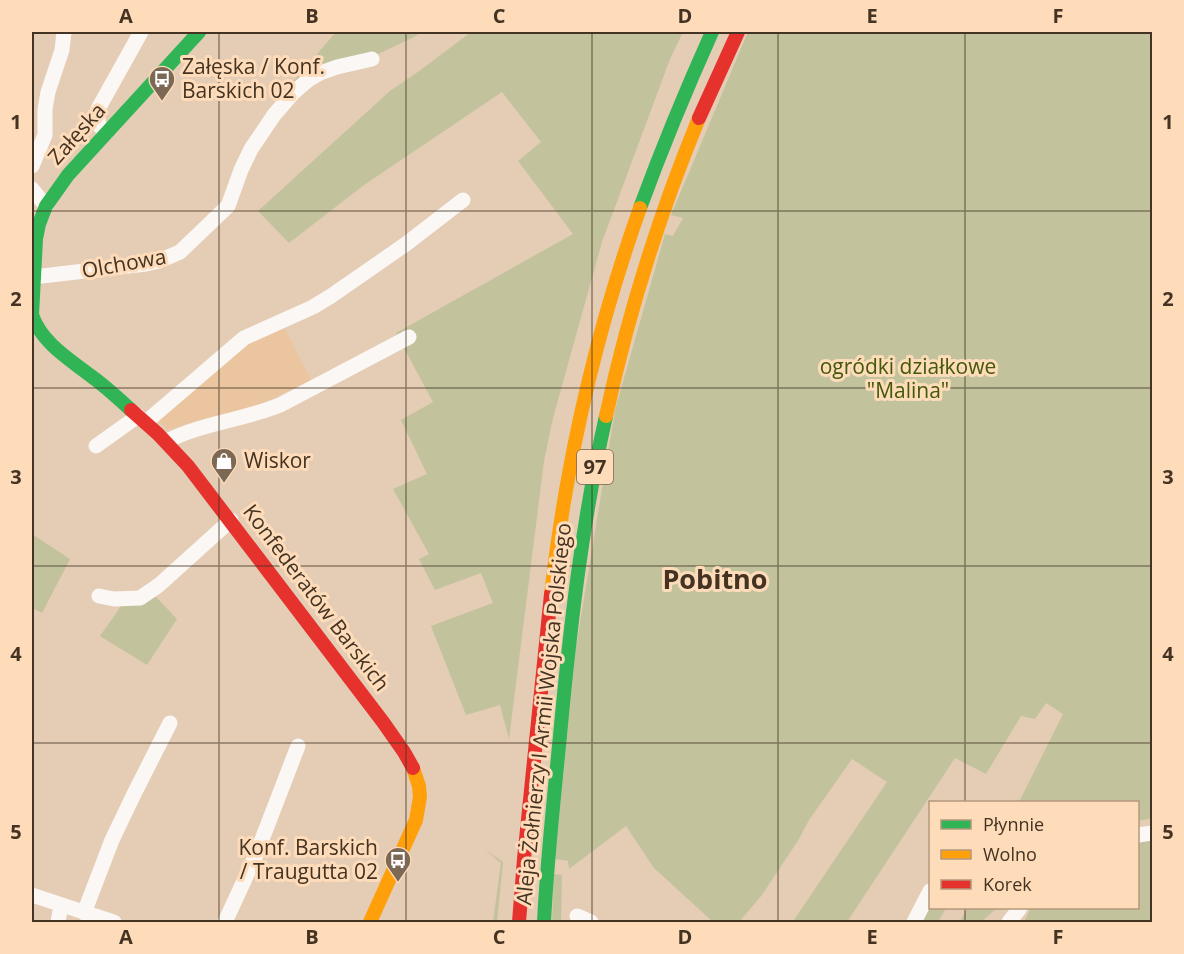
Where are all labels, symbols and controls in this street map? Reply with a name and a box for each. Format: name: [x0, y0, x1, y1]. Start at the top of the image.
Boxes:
text: A: [119, 2, 133, 29]
text: B: [305, 2, 319, 29]
text: C: [493, 2, 506, 29]
text: D: [678, 2, 692, 29]
text: E: [866, 2, 878, 29]
text: F: [1053, 2, 1063, 29]
place label: Załęska / Konf. Barskich 02: [182, 52, 325, 104]
bus stop icon: Załęska / Konf. Barskich 02: [147, 64, 177, 102]
street label: Załęska: [41, 97, 111, 170]
text: 1: [10, 108, 22, 135]
text: 1: [1162, 108, 1174, 135]
street label: Olchowa: [79, 242, 168, 284]
text: 2: [10, 285, 22, 312]
text: 2: [1162, 285, 1174, 312]
park label: ogródki działkowe "Malina": [820, 352, 996, 404]
shop icon: Wiskor: [209, 446, 239, 484]
place label: Wiskor: [244, 446, 311, 474]
road number: 97: [577, 450, 613, 484]
text: 3: [10, 463, 22, 490]
text: 3: [1162, 463, 1174, 490]
street label: Konfederatów Barskich: [237, 498, 396, 696]
street label: Aleja Żołnierzy I Armii Wojska Polskiego: [509, 521, 577, 906]
district label: Pobitno: [662, 560, 768, 597]
text: 4: [10, 640, 22, 667]
text: 4: [1162, 640, 1174, 667]
legend: [929, 801, 1139, 909]
text: Płynnie: [983, 812, 1044, 836]
text: 5: [10, 818, 22, 845]
text: 5: [1162, 818, 1174, 845]
place label: Konf. Barskich / Traugutta 02: [238, 833, 378, 885]
text: Wolno: [983, 842, 1037, 866]
bus stop icon: Konf. Barskich / Traugutta 02: [383, 845, 413, 883]
text: Korek: [983, 872, 1032, 896]
text: A: [119, 923, 133, 950]
text: B: [305, 923, 319, 950]
text: C: [493, 923, 506, 950]
text: D: [678, 923, 692, 950]
text: E: [866, 923, 878, 950]
text: F: [1053, 923, 1063, 950]

